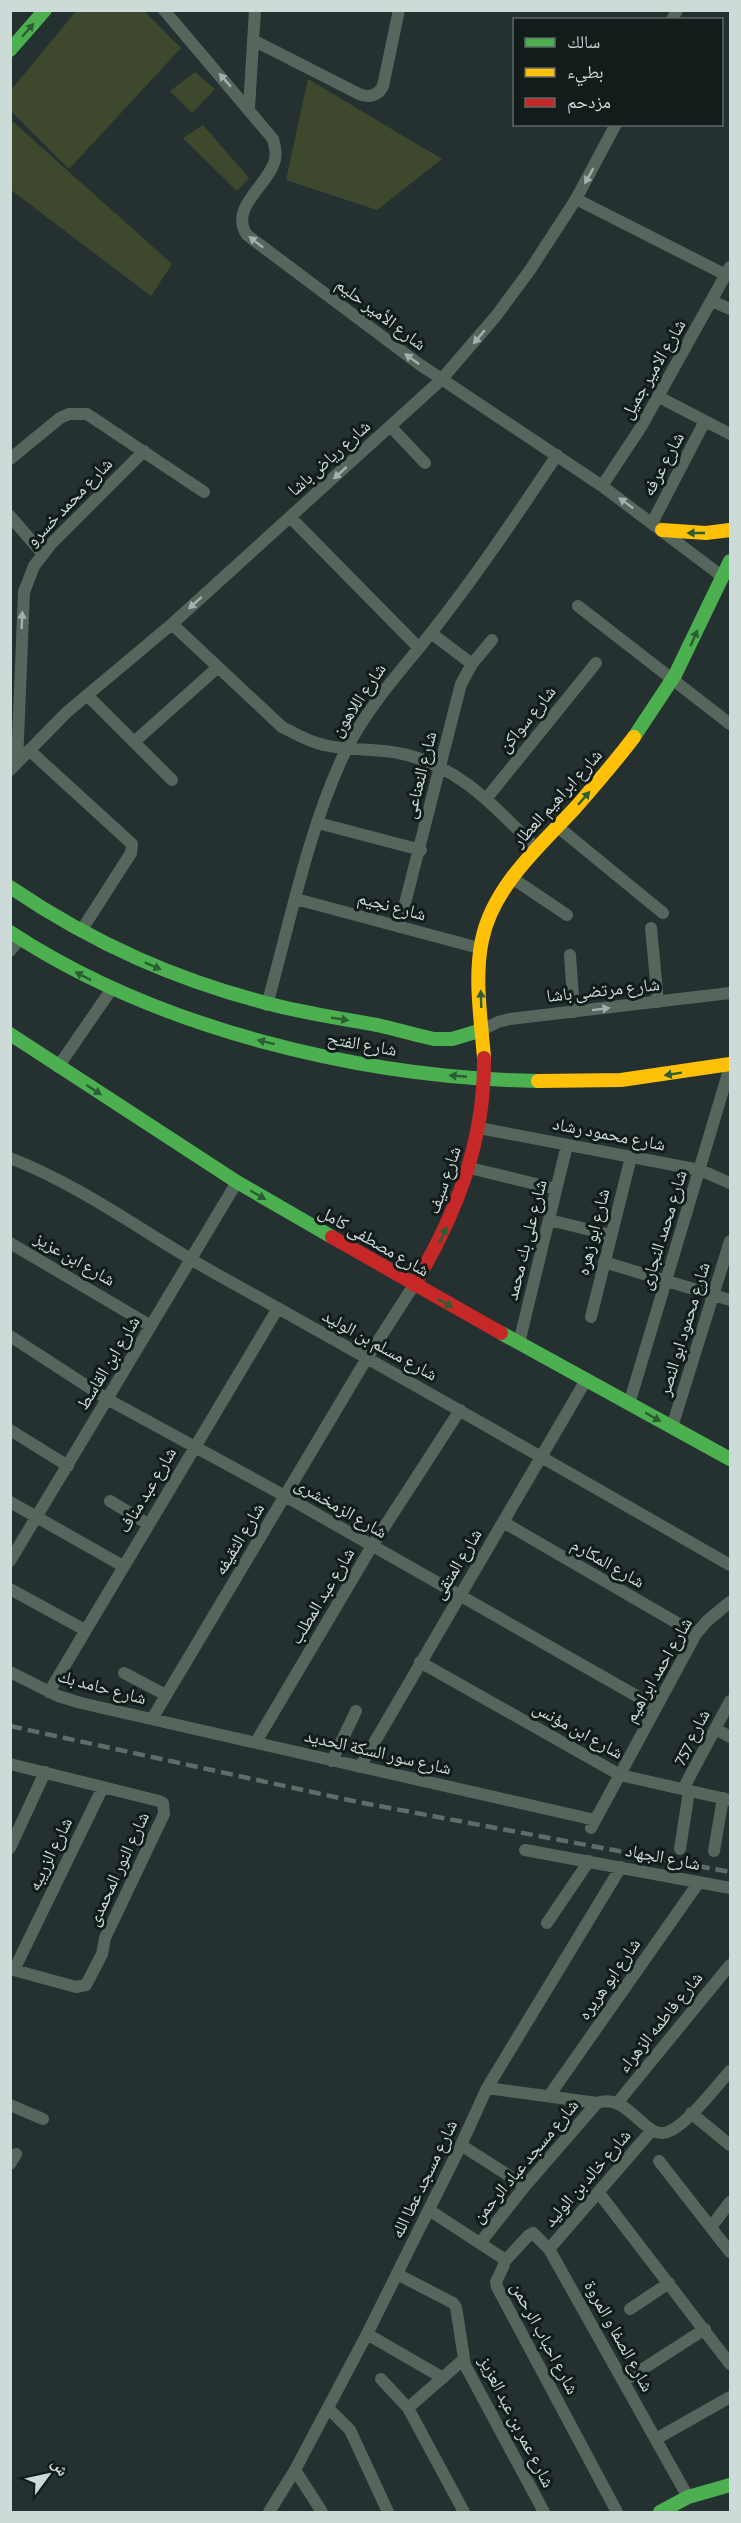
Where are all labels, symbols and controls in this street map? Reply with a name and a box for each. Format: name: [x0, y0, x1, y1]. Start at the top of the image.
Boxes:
legend: [513, 18, 723, 126]
one-way arrow: [21, 22, 34, 38]
text: سالك: [567, 34, 600, 52]
text: بطيء: [567, 64, 604, 87]
one-way arrow: [219, 73, 232, 88]
text: مزدحم: [567, 94, 611, 114]
one-way arrow: [584, 168, 594, 185]
one-way arrow: [248, 235, 264, 248]
street label: شارع الأمير حليم: [331, 275, 429, 356]
street label: شارع الامير جميل: [618, 317, 690, 423]
one-way arrow: [472, 329, 485, 345]
one-way arrow: [404, 353, 420, 365]
street label: شارع رياض باشا: [285, 417, 375, 501]
street label: شارع عرفه: [640, 430, 689, 500]
street label: شارع محمد خسرو: [23, 455, 117, 551]
one-way arrow: [332, 466, 347, 480]
one-way arrow: [618, 497, 634, 509]
one-way arrow: [687, 528, 706, 538]
one-way arrow: [187, 596, 202, 610]
one-way arrow: [17, 610, 26, 629]
one-way arrow: [689, 629, 698, 646]
street label: شارع اللاهون: [328, 661, 391, 741]
street label: شارع سواكن: [496, 683, 561, 757]
street label: شارع النعناعى: [401, 730, 441, 821]
street label: شارع ابراهيم العطار: [509, 746, 608, 853]
one-way arrow: [577, 791, 590, 806]
street label: شارع نجيم: [355, 889, 428, 927]
one-way arrow: [145, 961, 163, 971]
one-way arrow: [74, 971, 91, 981]
street label: شارع مرتضى باشا: [545, 976, 661, 1007]
one-way arrow: [476, 990, 486, 1009]
one-way arrow: [591, 1004, 610, 1014]
one-way arrow: [331, 1015, 350, 1024]
street label: شارع الفتح: [325, 1030, 398, 1062]
one-way arrow: [257, 1036, 275, 1046]
one-way arrow: [663, 1070, 682, 1079]
one-way arrow: [448, 1071, 467, 1081]
one-way arrow: [86, 1084, 102, 1095]
street label: شارع محمود رشاد: [551, 1115, 667, 1156]
street label: شارع سيف: [425, 1144, 466, 1217]
street label: شارع محمد النجارى: [637, 1168, 692, 1293]
street label: شارع على بك محمد: [503, 1178, 552, 1303]
street label: شارع ابو زهره: [575, 1187, 614, 1278]
one-way arrow: [250, 1190, 267, 1200]
street label: شارع مصطفى كامل: [315, 1203, 432, 1282]
one-way arrow: [439, 1226, 448, 1243]
street label: شارع ابن عزيز: [30, 1229, 118, 1291]
street label: شارع محمود ابو النصر: [656, 1260, 715, 1400]
one-way arrow: [437, 1298, 454, 1308]
street label: شارع مسلم بن الوليد: [318, 1307, 440, 1387]
street label: شارع ابن القاسط: [74, 1314, 145, 1414]
one-way arrow: [645, 1412, 662, 1422]
street label: شارع عبد مناف: [115, 1445, 181, 1537]
street label: شارع الزمخشرى: [291, 1475, 390, 1543]
street label: شارع الثقيفه: [211, 1500, 269, 1579]
street label: شارع المتقى: [430, 1526, 487, 1603]
street label: شارع المكارم: [567, 1536, 647, 1594]
street label: شارع عبد المطلب: [287, 1545, 360, 1648]
street label: شارع احمد ابراهيم: [622, 1615, 698, 1727]
street label: شارع حامد بك: [55, 1667, 148, 1709]
street label: شارع ابن مؤنس: [529, 1699, 626, 1764]
street label: شارع 757: [670, 1707, 715, 1769]
street label: شارع سور السكة الحديد: [302, 1727, 453, 1780]
street label: شارع النور المحمدى: [85, 1810, 154, 1930]
street label: شارع الزريبه: [25, 1815, 77, 1894]
street label: شارع الجهاد: [624, 1842, 702, 1875]
street label: شارع ابو هريره: [575, 1935, 645, 2024]
street label: شارع فاطمه الزهراء: [615, 1969, 707, 2077]
street label: شارع مسجد عباد الرحمن: [469, 2097, 583, 2227]
street label: شارع مسجد عطا الله: [388, 2117, 462, 2242]
street label: شارع خالد بن الوليد: [541, 2127, 635, 2231]
street label: شارع الصفا و المروة: [579, 2278, 656, 2395]
street label: شارع احباب الرحمن: [506, 2279, 581, 2398]
street label: شارع عمر بن عبد العزيز: [474, 2353, 557, 2491]
north arrow: [18, 2445, 78, 2505]
text: ش: [48, 2456, 71, 2479]

